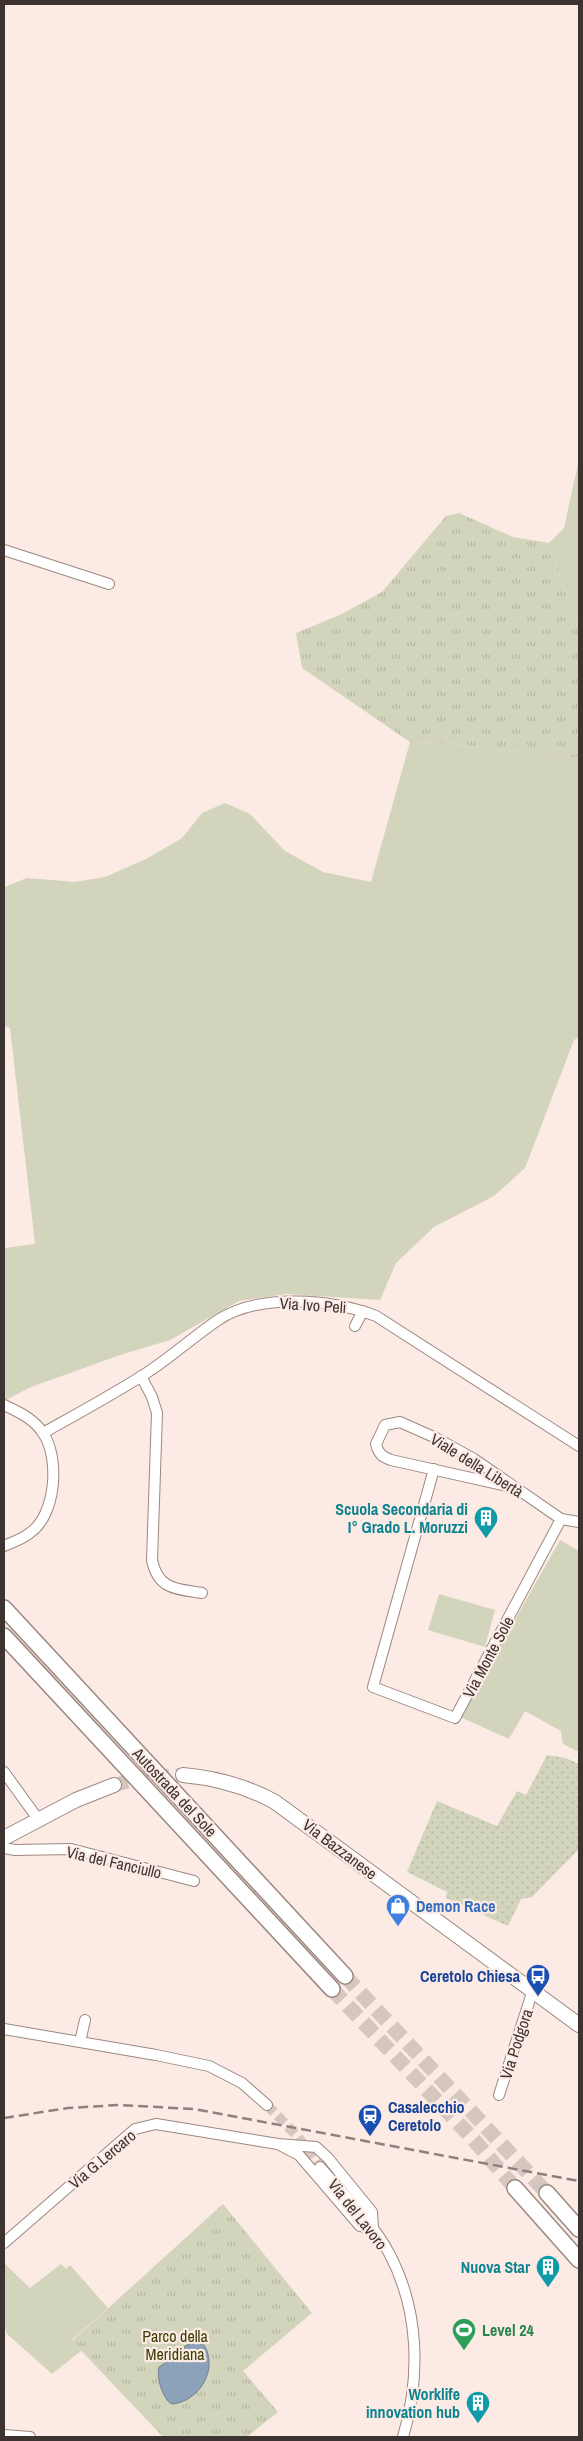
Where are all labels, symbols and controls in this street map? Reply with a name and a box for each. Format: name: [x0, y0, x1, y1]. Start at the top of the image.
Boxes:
street label: Via Ivo Peli: [279, 1292, 347, 1318]
street label: Viale della Libertà: [426, 1428, 528, 1503]
place label: Scuola Secondaria di I° Grado L. Moruzzi: [335, 1498, 468, 1538]
building icon: Scuola Secondaria di I° Grado L. Moruzzi: [473, 1505, 499, 1539]
street label: Via Monte Sole: [457, 1612, 519, 1702]
street label: Autostrada del Sole: [127, 1742, 222, 1841]
street label: Via Bazzanese: [298, 1814, 382, 1884]
street label: Via del Fanciullo: [64, 1840, 164, 1884]
shop icon: Demon Race: [385, 1893, 411, 1927]
place label: Demon Race: [416, 1895, 495, 1917]
bus stop icon: Ceretolo Chiesa: [525, 1963, 551, 1997]
place label: Ceretolo Chiesa: [420, 1965, 521, 1987]
street label: Via Podgora: [494, 2005, 538, 2082]
place label: Casalecchio Ceretolo: [388, 2096, 465, 2136]
station icon: Casalecchio Ceretolo: [357, 2103, 383, 2137]
street label: Via G.Lercaro: [64, 2124, 140, 2194]
street label: Via del Lavoro: [323, 2174, 393, 2254]
building icon: Nuova Star: [535, 2254, 561, 2288]
place label: Nuova Star: [461, 2256, 531, 2278]
sports icon: Level 24: [451, 2317, 477, 2351]
place label: Level 24: [482, 2319, 534, 2341]
park label: Parco della Meridiana: [142, 2325, 209, 2365]
place label: Worklife innovation hub: [366, 2383, 460, 2423]
building icon: Worklife innovation hub: [465, 2390, 491, 2424]

